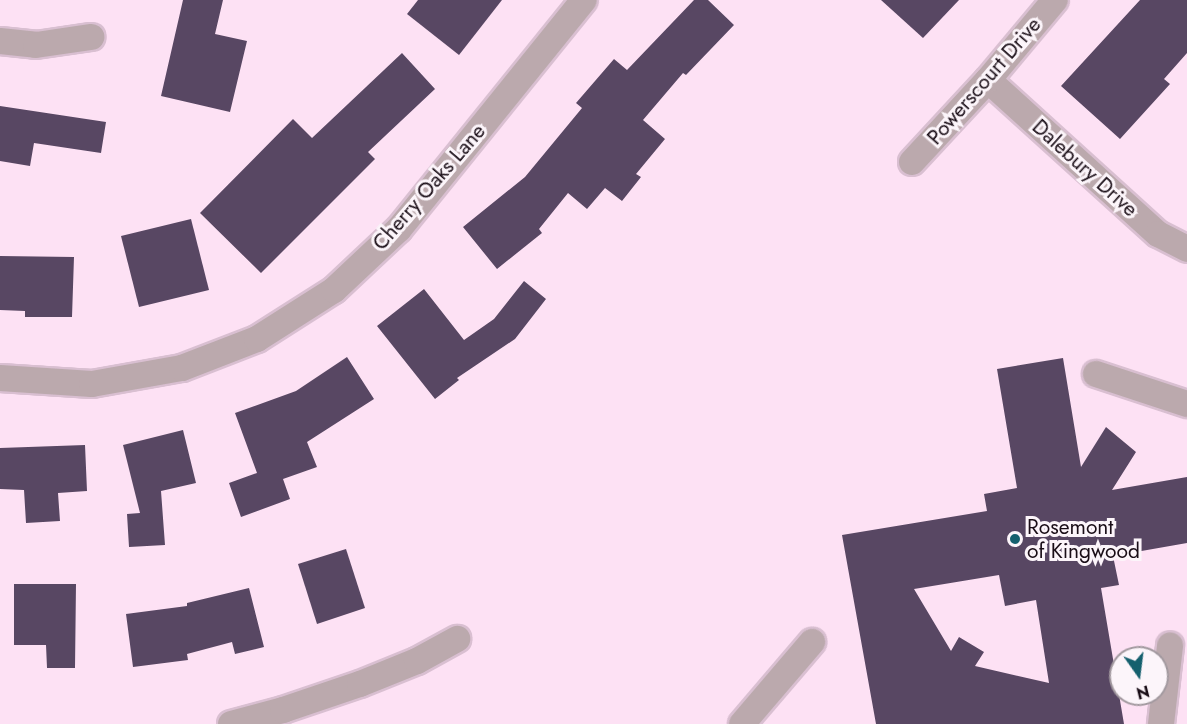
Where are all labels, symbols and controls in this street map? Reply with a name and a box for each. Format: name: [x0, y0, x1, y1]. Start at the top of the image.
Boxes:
street label: Powerscourt Drive: [922, 12, 1046, 150]
street label: Dalebury Drive: [1027, 114, 1143, 222]
street label: Cherry Oaks Lane: [367, 119, 491, 255]
place label: Rosemont of Kingwood: [1027, 514, 1140, 564]
marker: Rosemont of Kingwood: [1008, 532, 1022, 546]
north arrow: [1109, 646, 1169, 706]
text: N: [1134, 679, 1152, 705]

